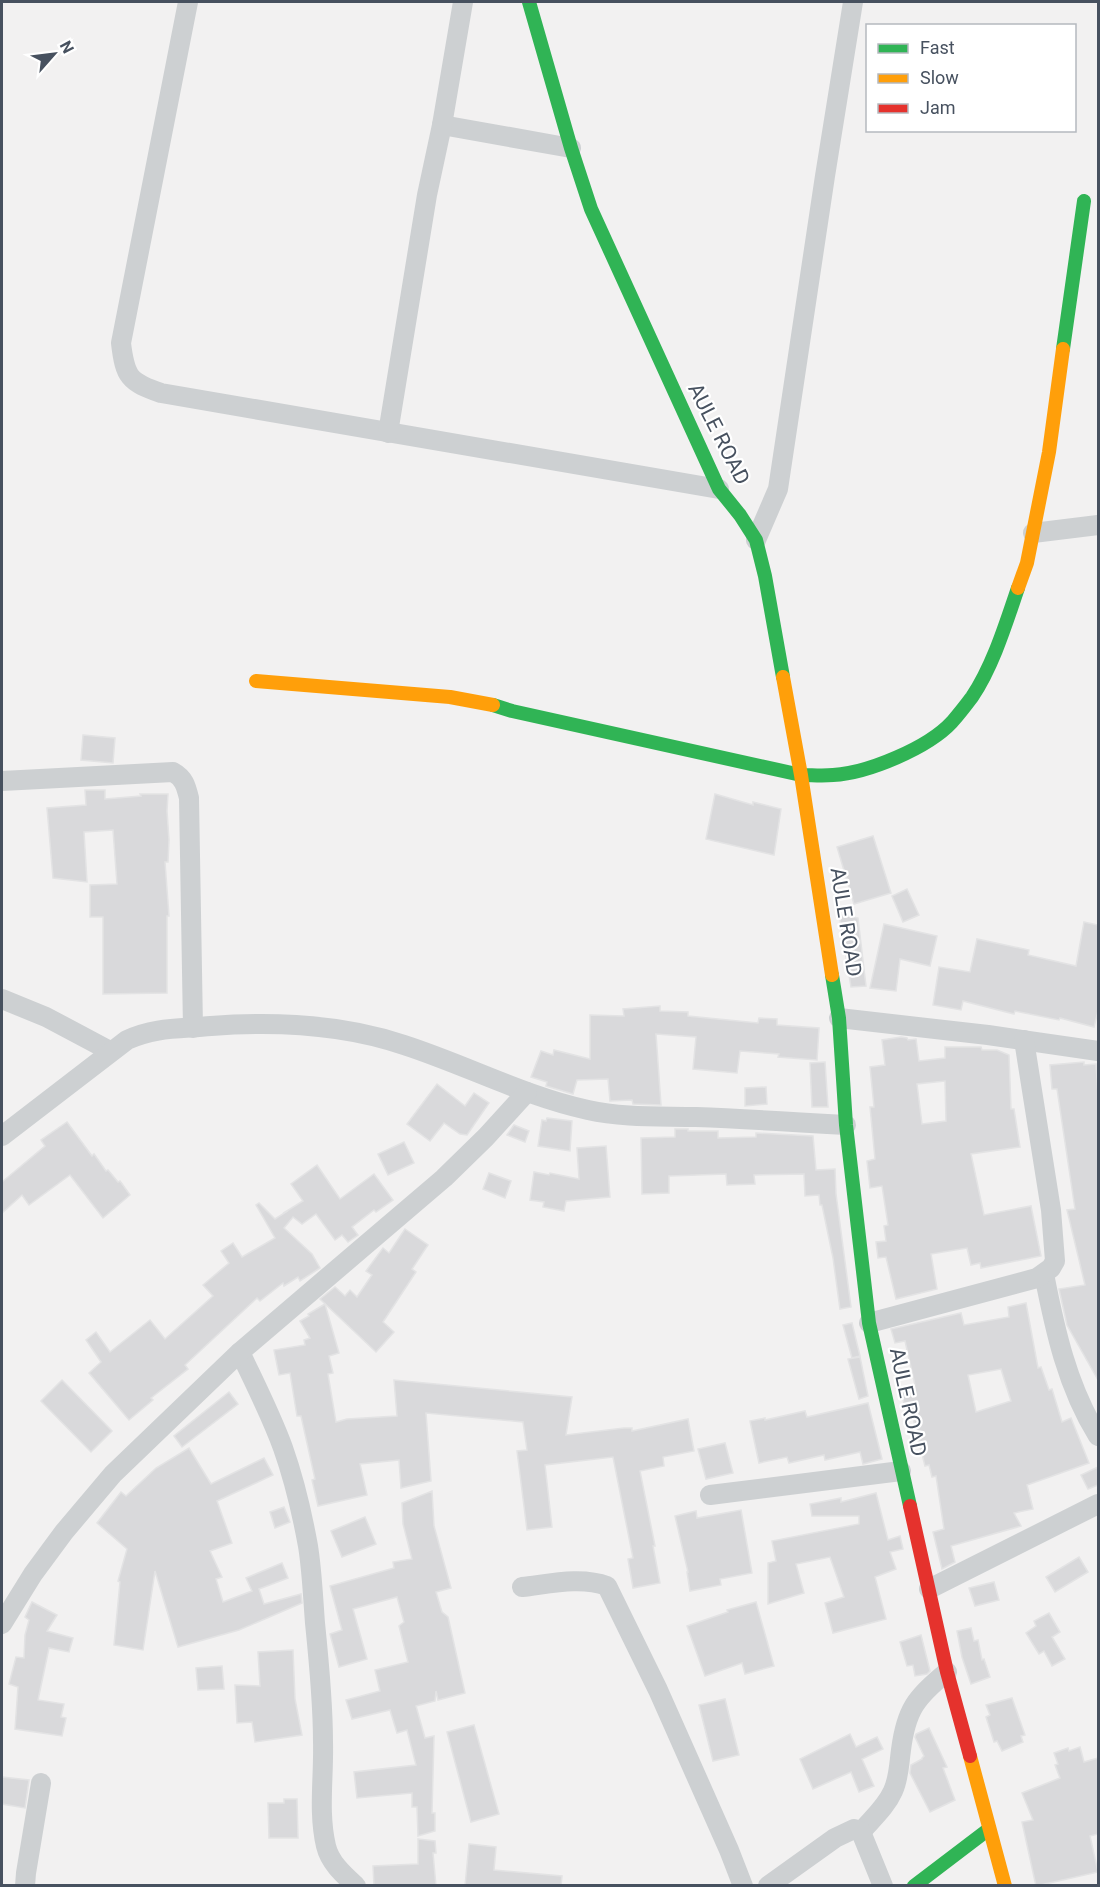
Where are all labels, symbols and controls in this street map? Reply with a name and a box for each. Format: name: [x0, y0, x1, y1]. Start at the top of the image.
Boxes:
north arrow: [24, 24, 84, 84]
legend: [866, 24, 1076, 132]
text: Fast: [920, 37, 955, 58]
text: N: [56, 38, 78, 57]
text: Slow: [920, 67, 959, 88]
text: Jam: [920, 97, 956, 118]
street label: AULE ROAD: [683, 379, 755, 489]
street label: AULE ROAD: [826, 866, 866, 978]
street label: AULE ROAD: [885, 1346, 931, 1458]

